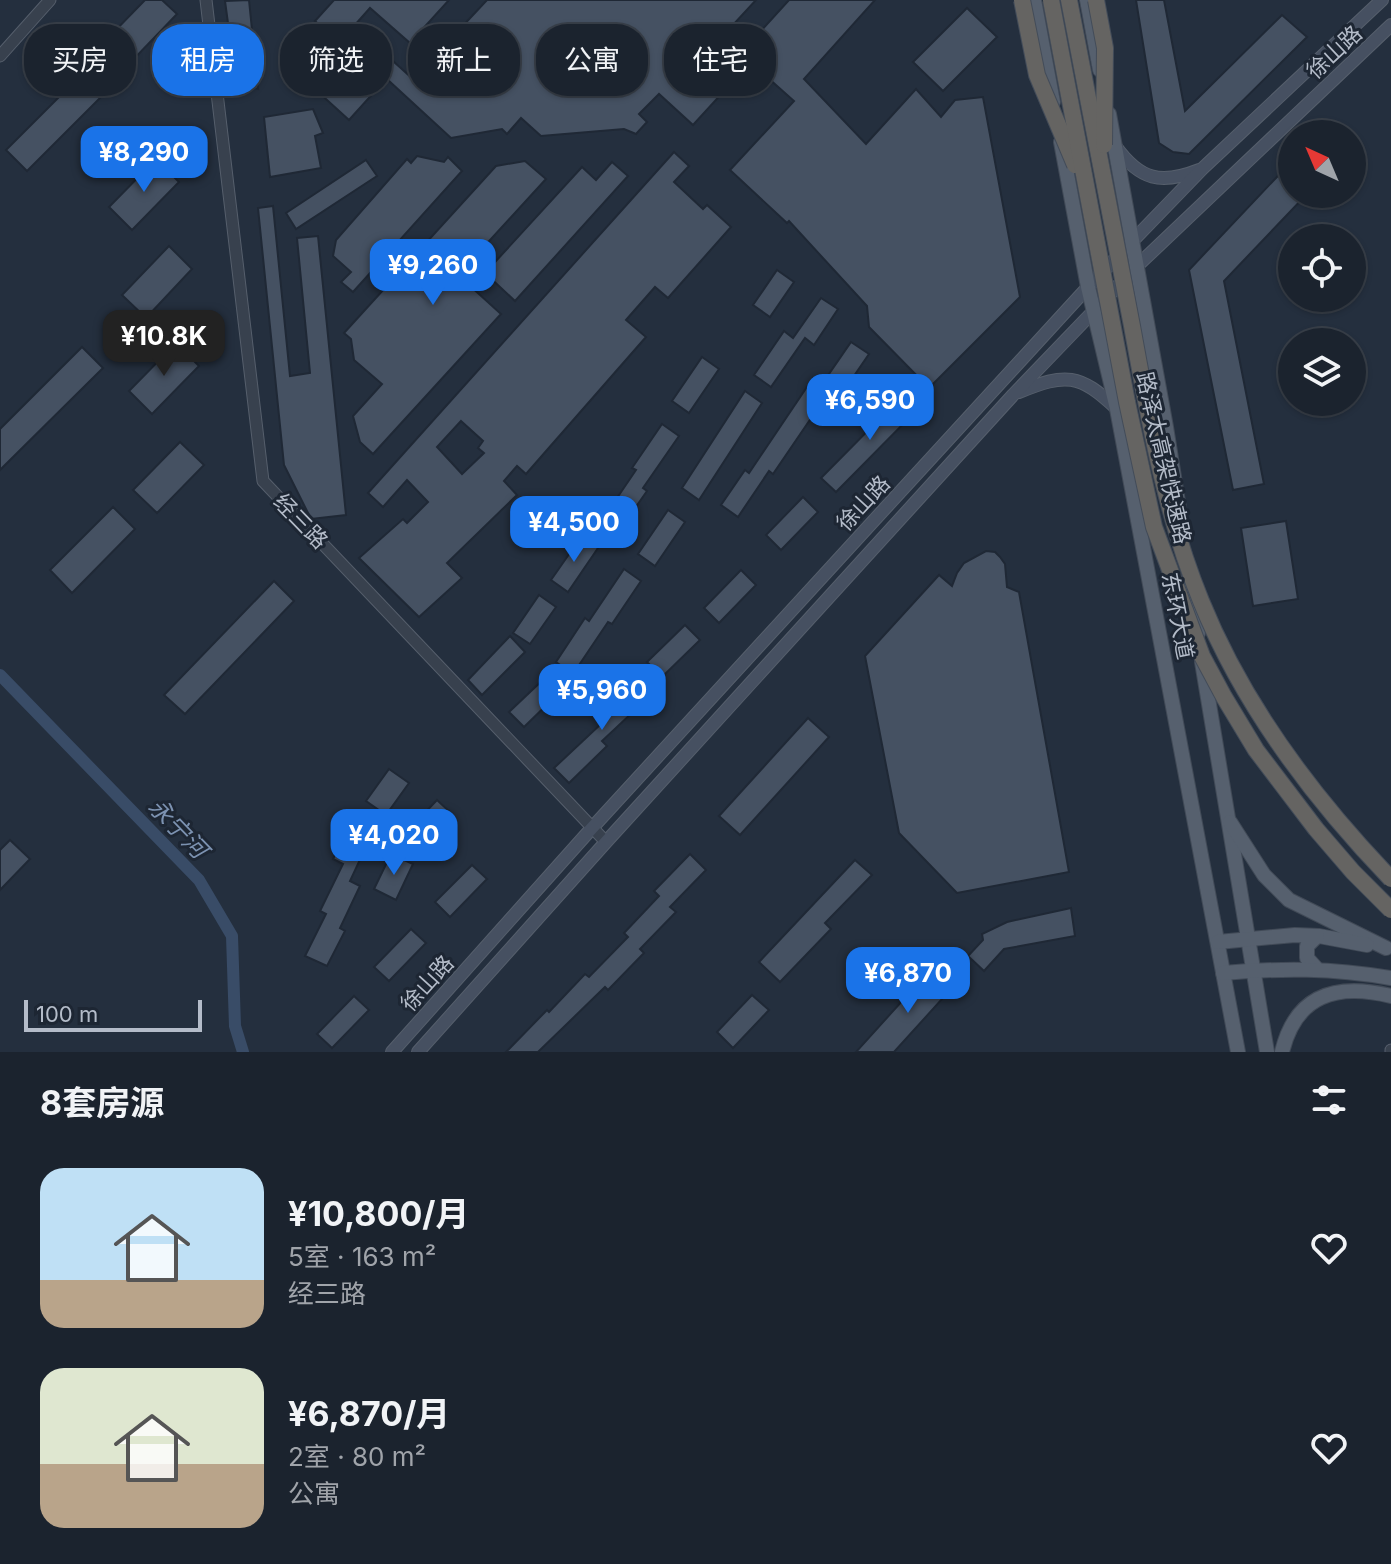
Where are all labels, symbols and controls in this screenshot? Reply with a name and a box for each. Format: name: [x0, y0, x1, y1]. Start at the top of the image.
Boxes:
street label: 徐山路: [1301, 20, 1367, 84]
chip: 买房: [24, 24, 136, 96]
chip: 租房: [152, 24, 264, 96]
chip: 筛选: [280, 24, 392, 96]
chip: 新上: [408, 24, 520, 96]
chip: 公寓: [536, 24, 648, 96]
chip: 住宅: [664, 24, 776, 96]
north arrow: [1278, 120, 1366, 208]
map controls: [1278, 120, 1366, 416]
pin: ¥8,290: [79, 126, 209, 194]
text: ¥8,290: [99, 136, 189, 167]
button: locate: [1278, 224, 1366, 312]
pin: ¥9,260: [368, 239, 498, 307]
text: ¥9,260: [388, 249, 478, 280]
pin: ¥10.8K: [99, 310, 229, 378]
text: ¥10.8K: [121, 320, 207, 351]
button: layers: [1278, 328, 1366, 416]
street label: 路泽太高架快速路: [1132, 369, 1196, 547]
pin: ¥6,590: [805, 374, 935, 442]
text: ¥6,590: [825, 384, 915, 415]
street label: 徐山路: [831, 470, 895, 536]
street label: 经三路: [269, 488, 333, 554]
pin: ¥4,500: [509, 496, 639, 564]
text: ¥4,500: [528, 506, 620, 537]
street label: 东环大道: [1157, 570, 1199, 662]
pin: ¥5,960: [537, 664, 667, 732]
text: ¥5,960: [557, 674, 647, 705]
water label: 永宁河: [143, 792, 216, 867]
pin: ¥4,020: [329, 809, 459, 877]
text: ¥4,020: [349, 819, 439, 850]
pin: ¥6,870: [843, 947, 973, 1015]
street label: 徐山路: [395, 950, 459, 1016]
text: ¥6,870: [864, 957, 952, 988]
scale bar: [24, 996, 202, 1032]
text: 100 m: [36, 1001, 98, 1027]
icon: filters: [1307, 1078, 1351, 1122]
text: 8套房源: [40, 1082, 164, 1123]
text: ¥10,800/月: [288, 1193, 470, 1234]
icon: home: [104, 1200, 200, 1296]
icon: heart: [1307, 1226, 1351, 1270]
text: 5室 · 163 m²: [288, 1241, 436, 1272]
text: 经三路: [288, 1278, 366, 1309]
text: ¥6,870/月: [288, 1393, 450, 1434]
icon: home: [104, 1400, 200, 1496]
icon: heart: [1307, 1426, 1351, 1470]
text: 2室 · 80 m²: [288, 1441, 426, 1472]
text: 公寓: [288, 1478, 340, 1509]

